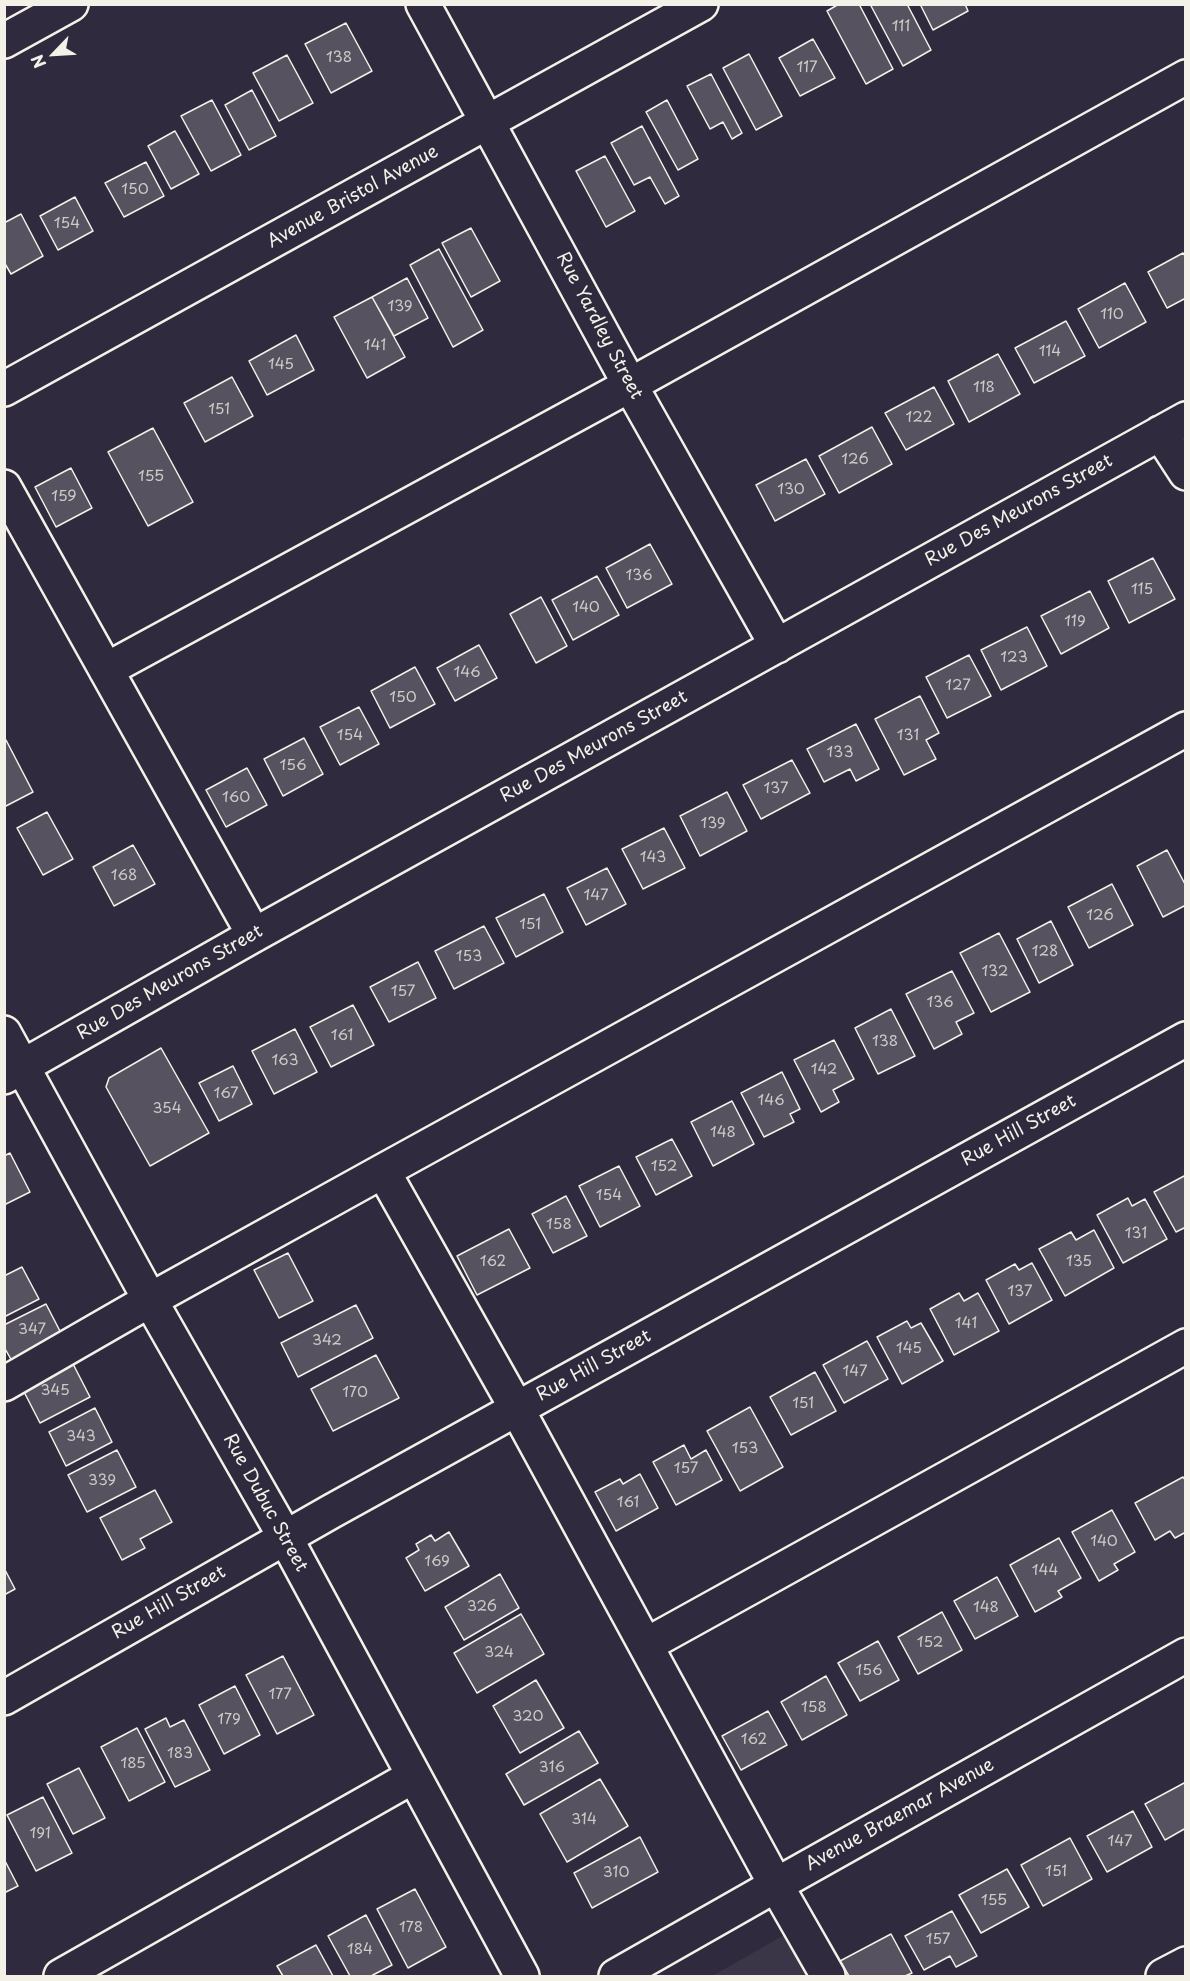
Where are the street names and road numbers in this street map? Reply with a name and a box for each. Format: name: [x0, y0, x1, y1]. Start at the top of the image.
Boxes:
street label: Avenue Bristol Avenue: [264, 141, 442, 253]
street label: Rue Yardley Street: [551, 249, 647, 403]
street label: Rue Des Meurons Street: [922, 450, 1116, 572]
street label: Rue Des Meurons Street: [497, 686, 691, 808]
street label: Rue Des Meurons Street: [73, 921, 267, 1045]
street label: Rue Hill Street: [958, 1091, 1080, 1171]
street label: Rue Hill Street: [533, 1326, 655, 1406]
street label: Rue Dubuc Street: [218, 1430, 312, 1576]
street label: Rue Hill Street: [108, 1562, 230, 1644]
street label: Avenue Braemar Avenue: [802, 1754, 998, 1876]

